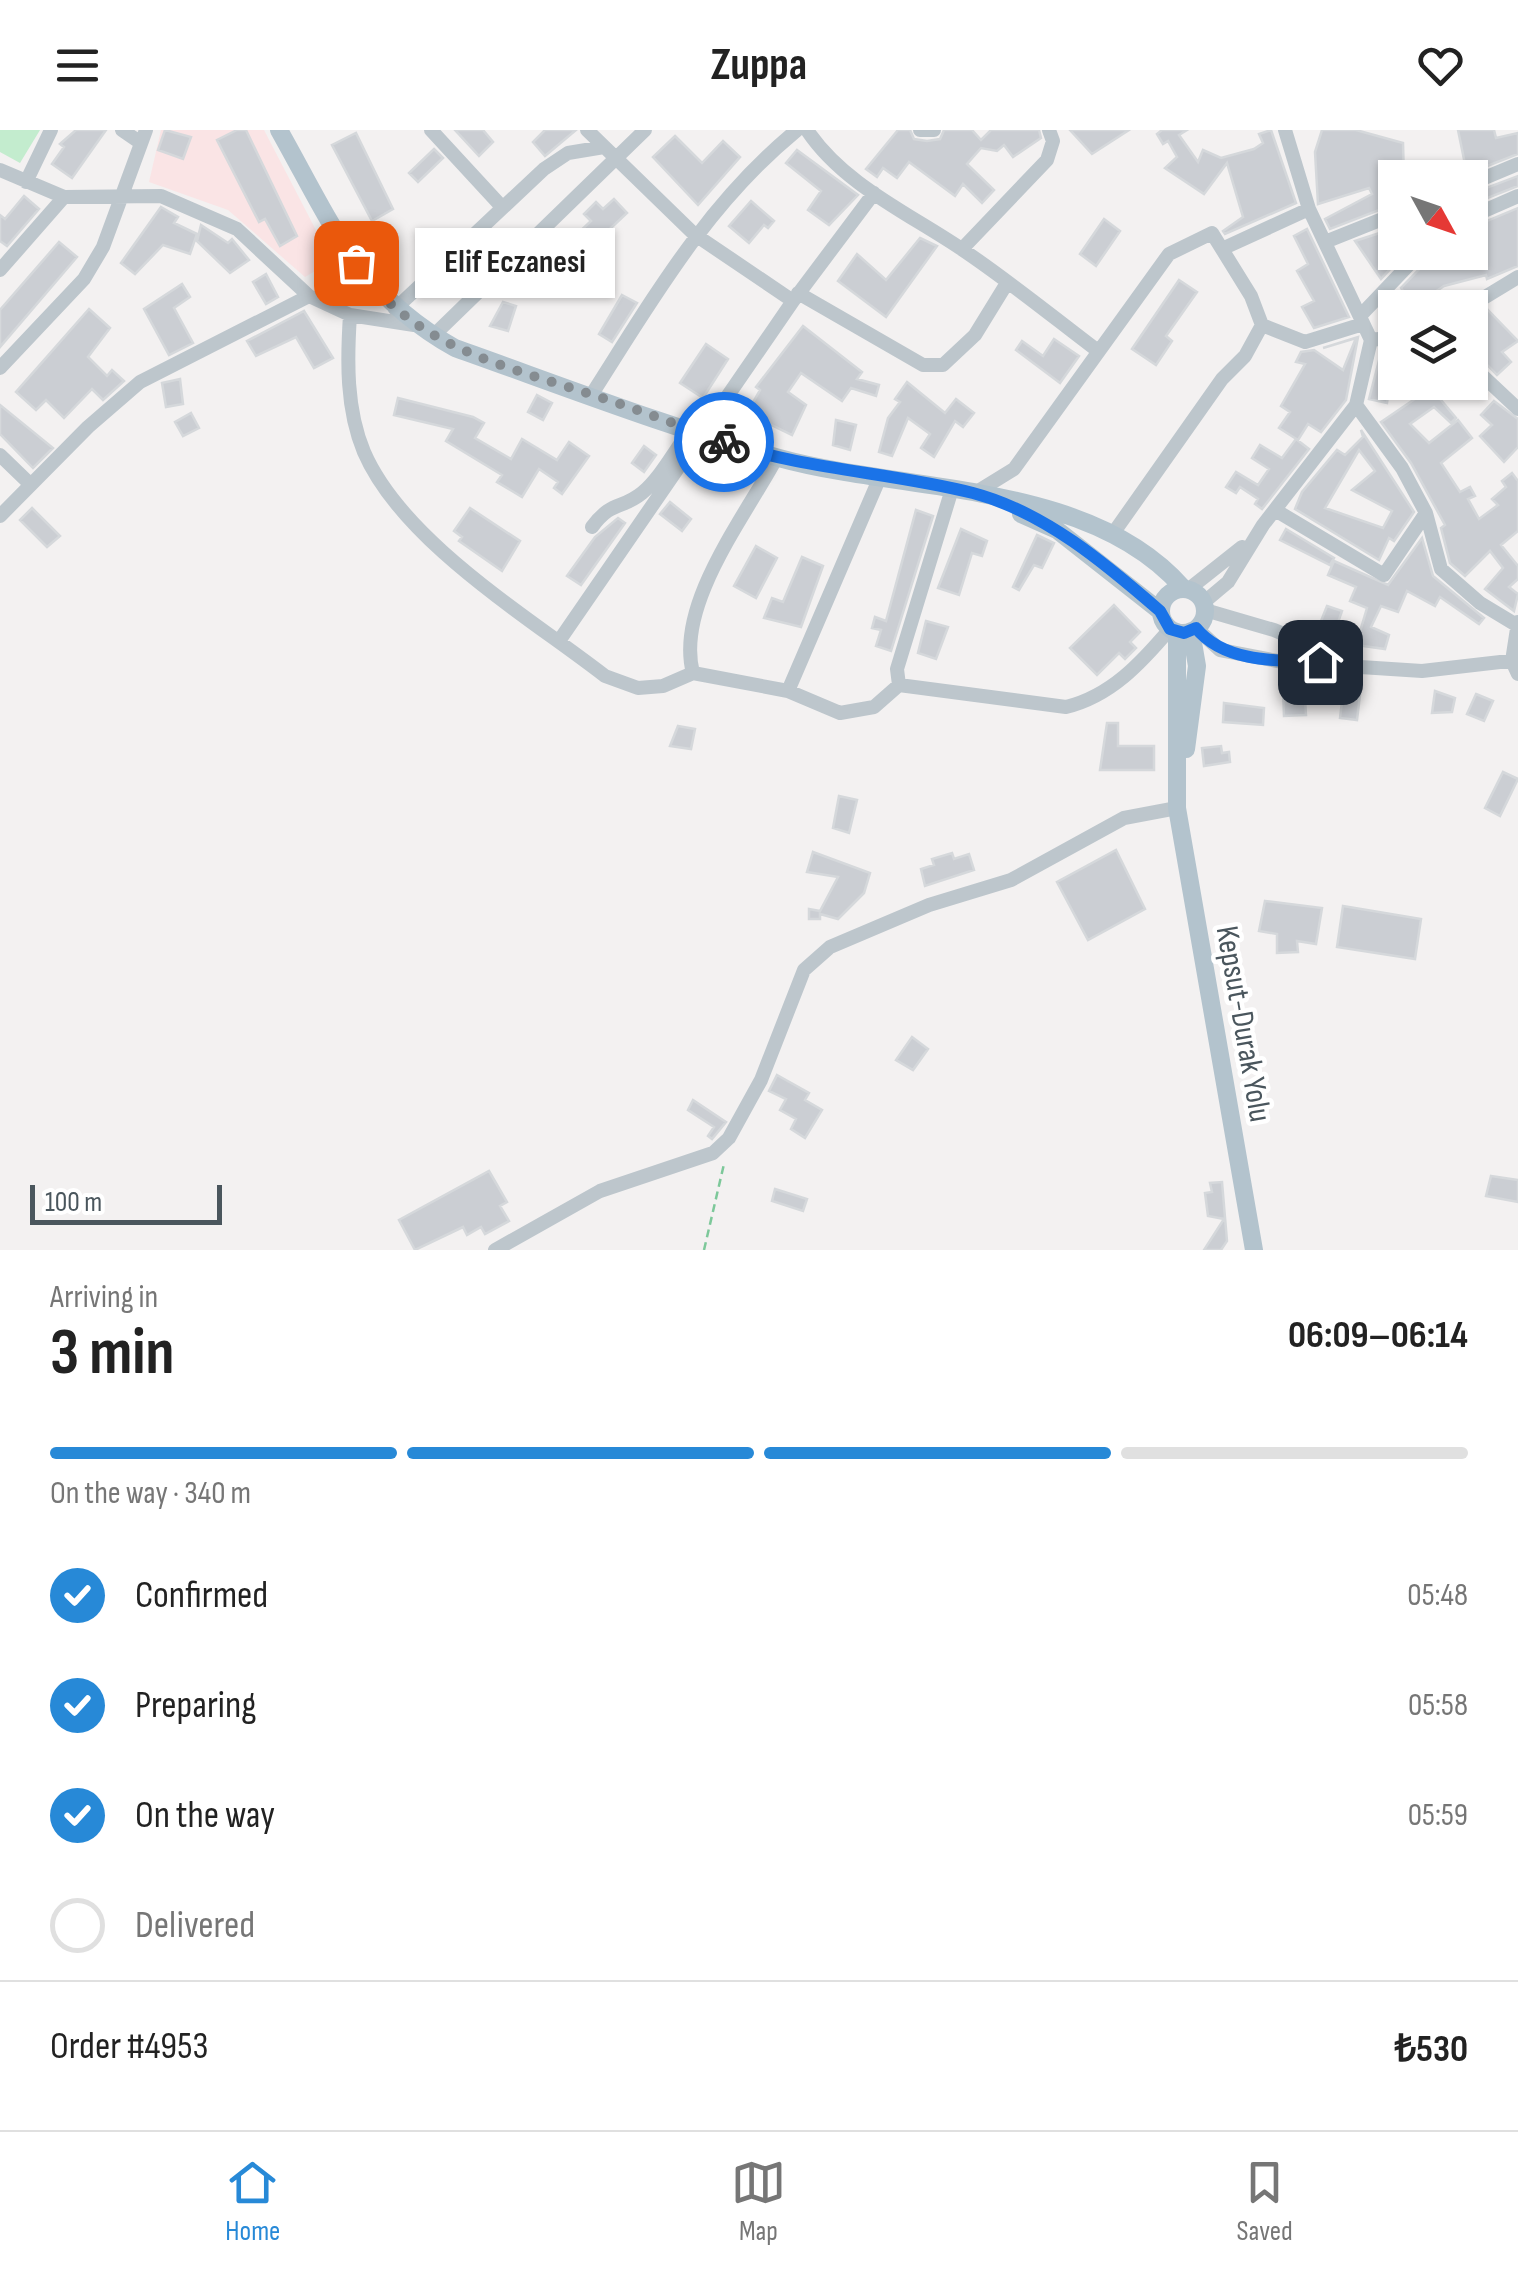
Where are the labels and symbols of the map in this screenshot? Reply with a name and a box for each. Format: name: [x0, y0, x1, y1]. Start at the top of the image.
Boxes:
north arrow: [1378, 160, 1488, 270]
pin: [314, 221, 399, 306]
callout: Elif Eczanesi: [416, 228, 616, 298]
courier: [674, 392, 774, 492]
pin: [1278, 620, 1363, 705]
street label: Kepsut-Durak Yolu: [1207, 923, 1279, 1125]
scale bar: [30, 1180, 222, 1224]

